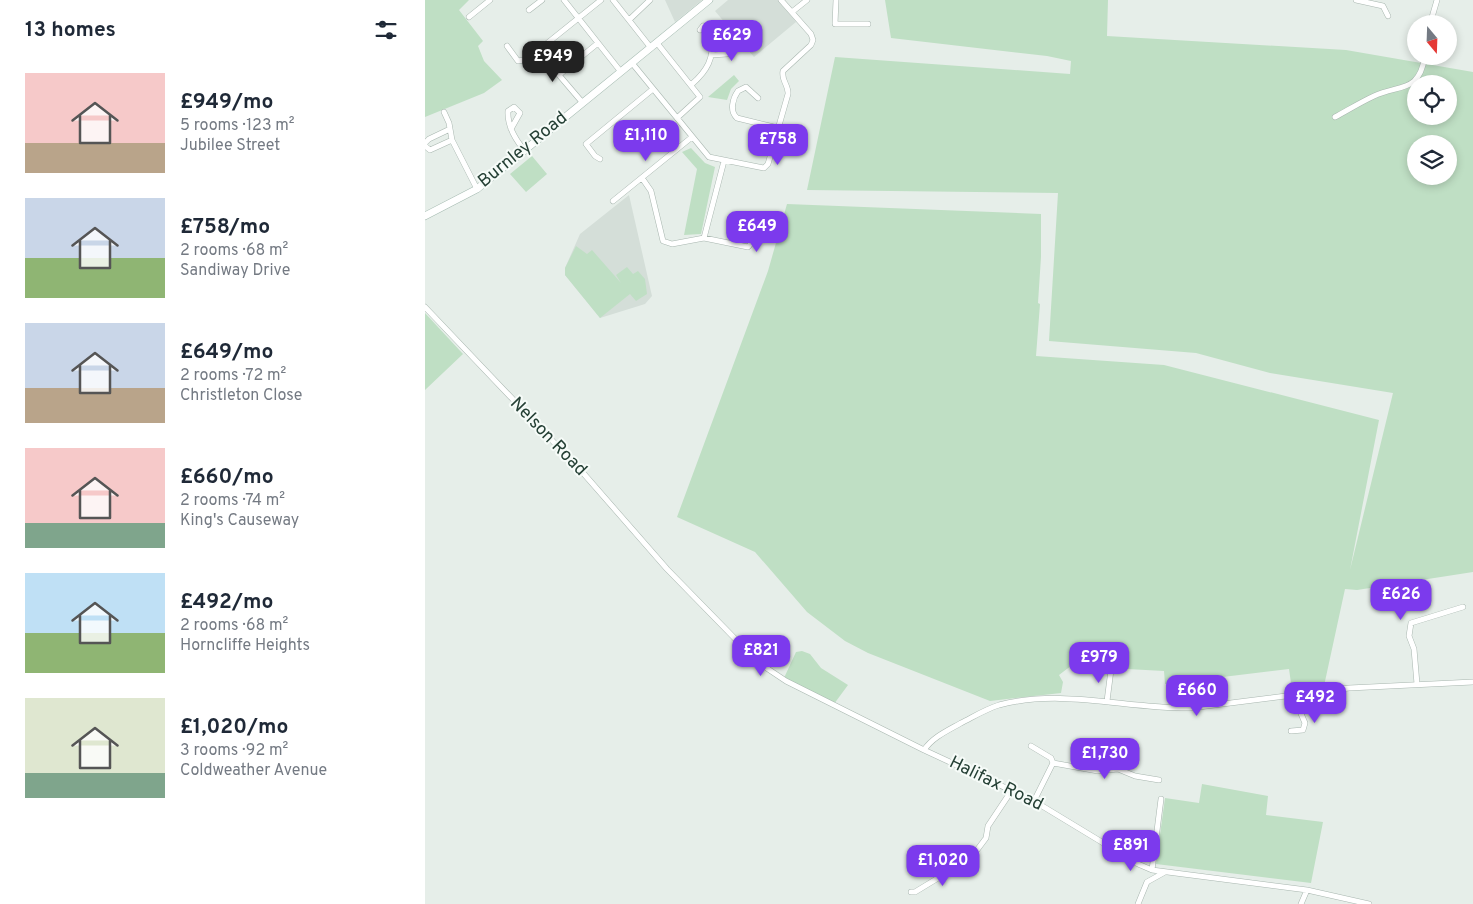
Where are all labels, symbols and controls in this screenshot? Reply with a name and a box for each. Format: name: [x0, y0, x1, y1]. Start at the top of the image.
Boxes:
north arrow: [1407, 15, 1457, 65]
map controls: [1407, 15, 1457, 185]
icon: filters: [372, 16, 400, 44]
text: 13 homes: [25, 17, 116, 44]
pin: £629: [702, 20, 762, 62]
text: £629: [712, 26, 752, 46]
pin: £949: [523, 41, 583, 83]
text: £949: [533, 47, 573, 67]
button: locate: [1407, 75, 1457, 125]
text: £949/mo: [180, 89, 273, 116]
icon: home: [65, 93, 125, 153]
street label: Burnley Road: [474, 107, 572, 193]
text: 5 rooms · 123 m²: [180, 116, 295, 136]
pin: £1,110: [605, 120, 687, 162]
pin: £758: [748, 124, 808, 166]
text: £1,110: [624, 126, 668, 146]
text: £758: [759, 130, 797, 150]
button: layers: [1407, 135, 1457, 185]
text: Jubilee Street: [180, 136, 280, 156]
pin: £649: [727, 210, 787, 253]
text: £758/mo: [180, 214, 270, 241]
text: £649: [737, 217, 777, 237]
icon: home: [65, 218, 125, 278]
text: 2 rooms · 68 m²: [180, 241, 288, 261]
text: Sandiway Drive: [180, 261, 290, 281]
text: £649/mo: [180, 339, 273, 366]
icon: home: [65, 343, 125, 403]
text: 2 rooms · 72 m²: [180, 366, 286, 386]
text: Christleton Close: [180, 386, 302, 406]
street label: Nelson Road: [504, 393, 592, 481]
text: £660/mo: [180, 464, 274, 491]
icon: home: [65, 468, 125, 528]
text: 2 rooms · 74 m²: [180, 491, 285, 511]
text: King's Causeway: [180, 511, 299, 531]
pin: £626: [1371, 578, 1431, 621]
text: £626: [1381, 585, 1421, 605]
text: £492/mo: [180, 589, 273, 616]
icon: home: [65, 593, 125, 653]
text: 2 rooms · 68 m²: [180, 616, 288, 636]
pin: £821: [731, 634, 791, 677]
text: Horncliffe Heights: [180, 636, 310, 656]
text: £821: [743, 641, 779, 661]
pin: £979: [1069, 642, 1129, 684]
text: £979: [1080, 648, 1118, 668]
pin: £660: [1167, 674, 1227, 717]
text: £660: [1177, 681, 1217, 701]
pin: £492: [1285, 682, 1345, 724]
text: £492: [1295, 688, 1335, 708]
text: £1,020/mo: [180, 714, 288, 741]
icon: home: [65, 718, 125, 778]
pin: £1,730: [1064, 738, 1146, 780]
text: 3 rooms · 92 m²: [180, 741, 288, 761]
text: £1,730: [1081, 744, 1129, 764]
street label: Halifax Road: [945, 751, 1047, 817]
text: Coldweather Avenue: [180, 761, 327, 781]
pin: £891: [1101, 830, 1161, 872]
text: £891: [1113, 836, 1149, 856]
pin: £1,020: [902, 844, 984, 887]
text: £1,020: [917, 851, 969, 871]

